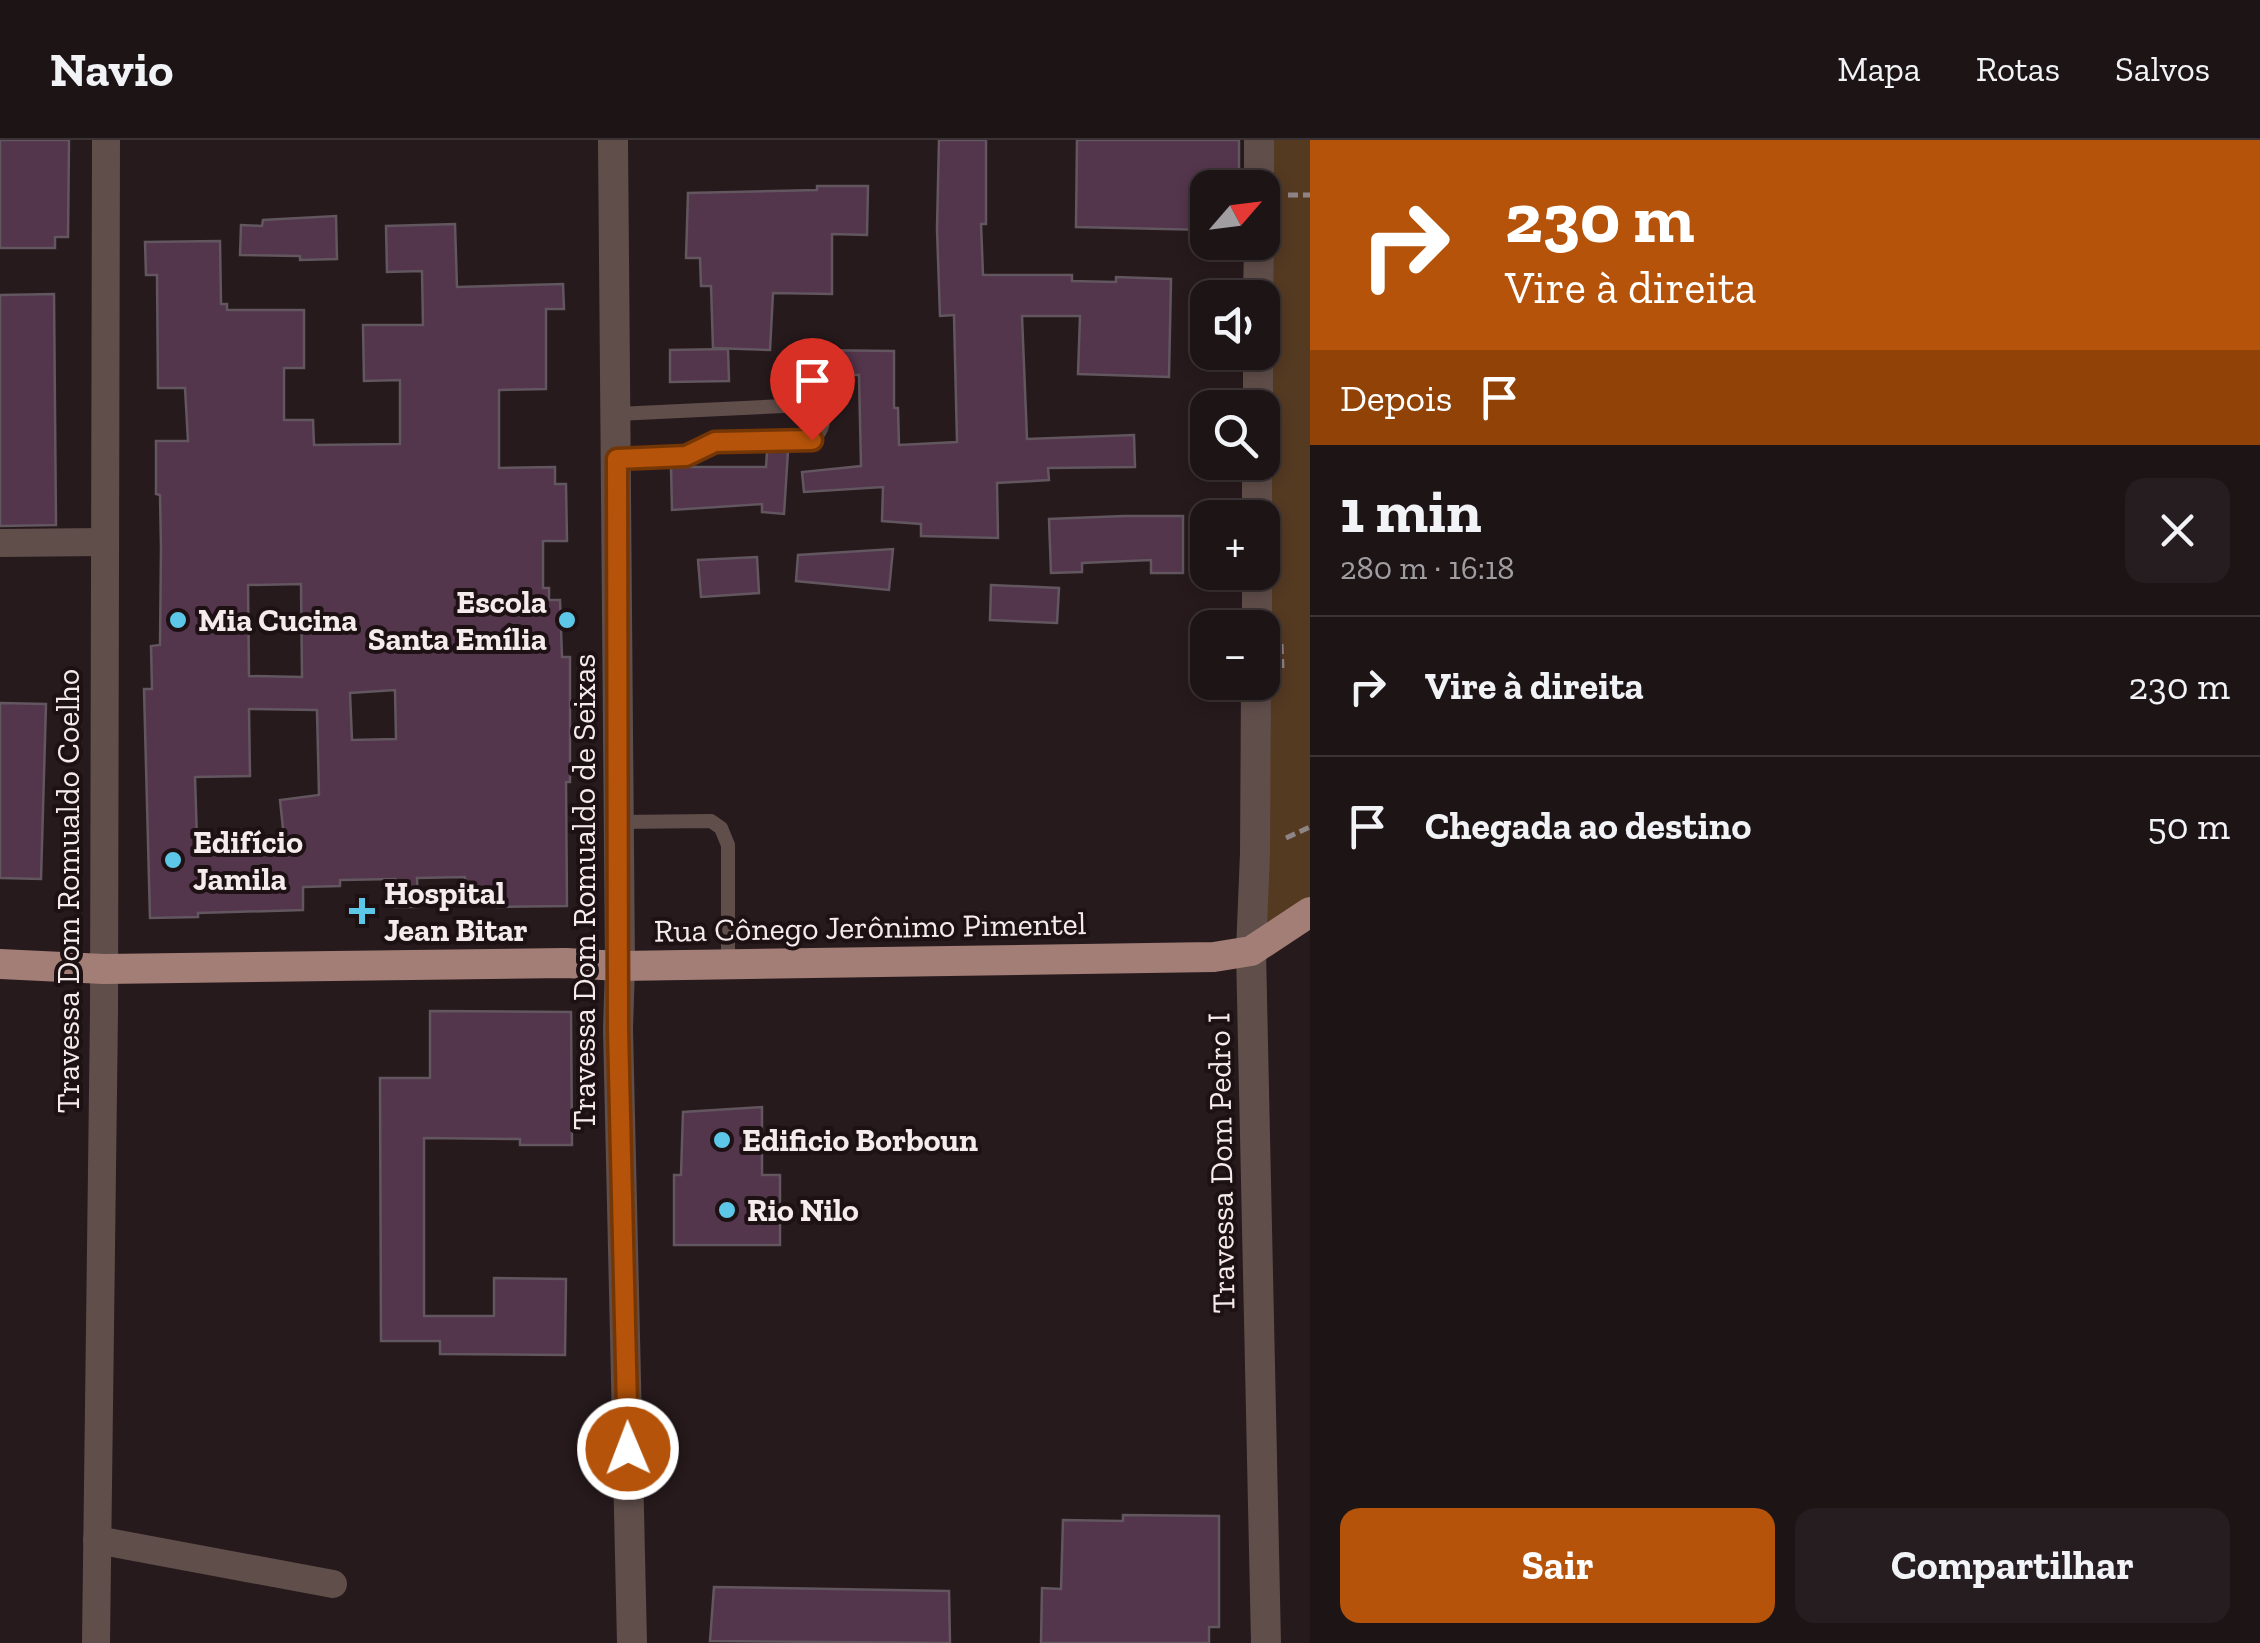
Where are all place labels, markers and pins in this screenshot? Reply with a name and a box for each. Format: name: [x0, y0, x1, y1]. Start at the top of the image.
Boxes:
pin: [770, 338, 855, 441]
place label: Escola Santa Emília: [368, 583, 547, 658]
place label: Mia Cucina: [198, 601, 357, 639]
marker: Mia Cucina: [167, 609, 189, 631]
marker: Escola Santa Emília: [556, 609, 578, 631]
place label: Edifício Jamila: [193, 823, 303, 898]
marker: Edifício Jamila: [162, 849, 184, 871]
place label: Hospital Jean Bitar: [384, 874, 528, 949]
marker: Hospital Jean Bitar: [349, 898, 375, 924]
place label: Edificio Borboun: [742, 1121, 978, 1159]
marker: Edificio Borboun: [711, 1129, 733, 1151]
place label: Rio Nilo: [747, 1191, 859, 1229]
marker: Rio Nilo: [716, 1199, 738, 1221]

